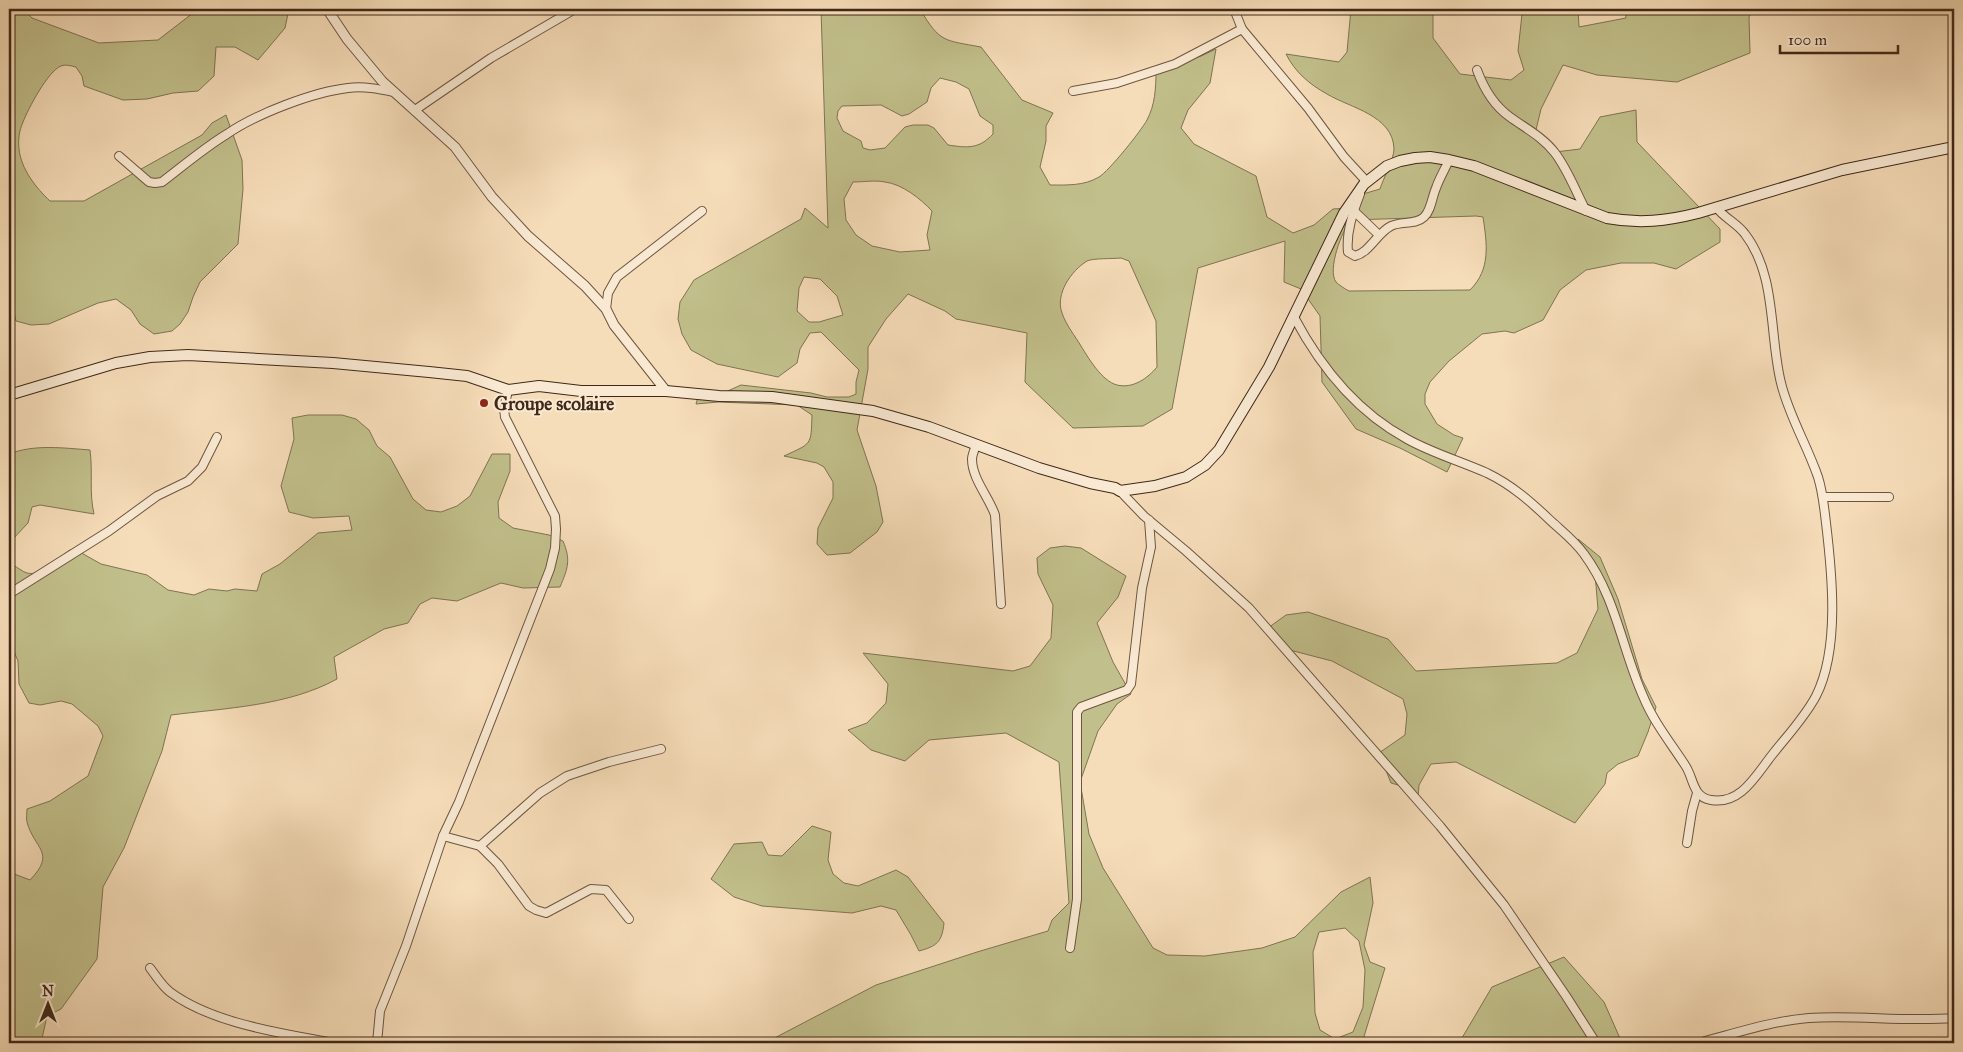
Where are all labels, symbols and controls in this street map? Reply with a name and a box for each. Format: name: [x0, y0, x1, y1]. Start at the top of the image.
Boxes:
scale bar: [1780, 22, 1898, 54]
text: 100 m: [1788, 31, 1828, 49]
place label: Groupe scolaire: [494, 392, 614, 416]
marker: Groupe scolaire: [478, 397, 490, 409]
north arrow: [22, 980, 72, 1030]
text: N: [42, 983, 54, 1000]

